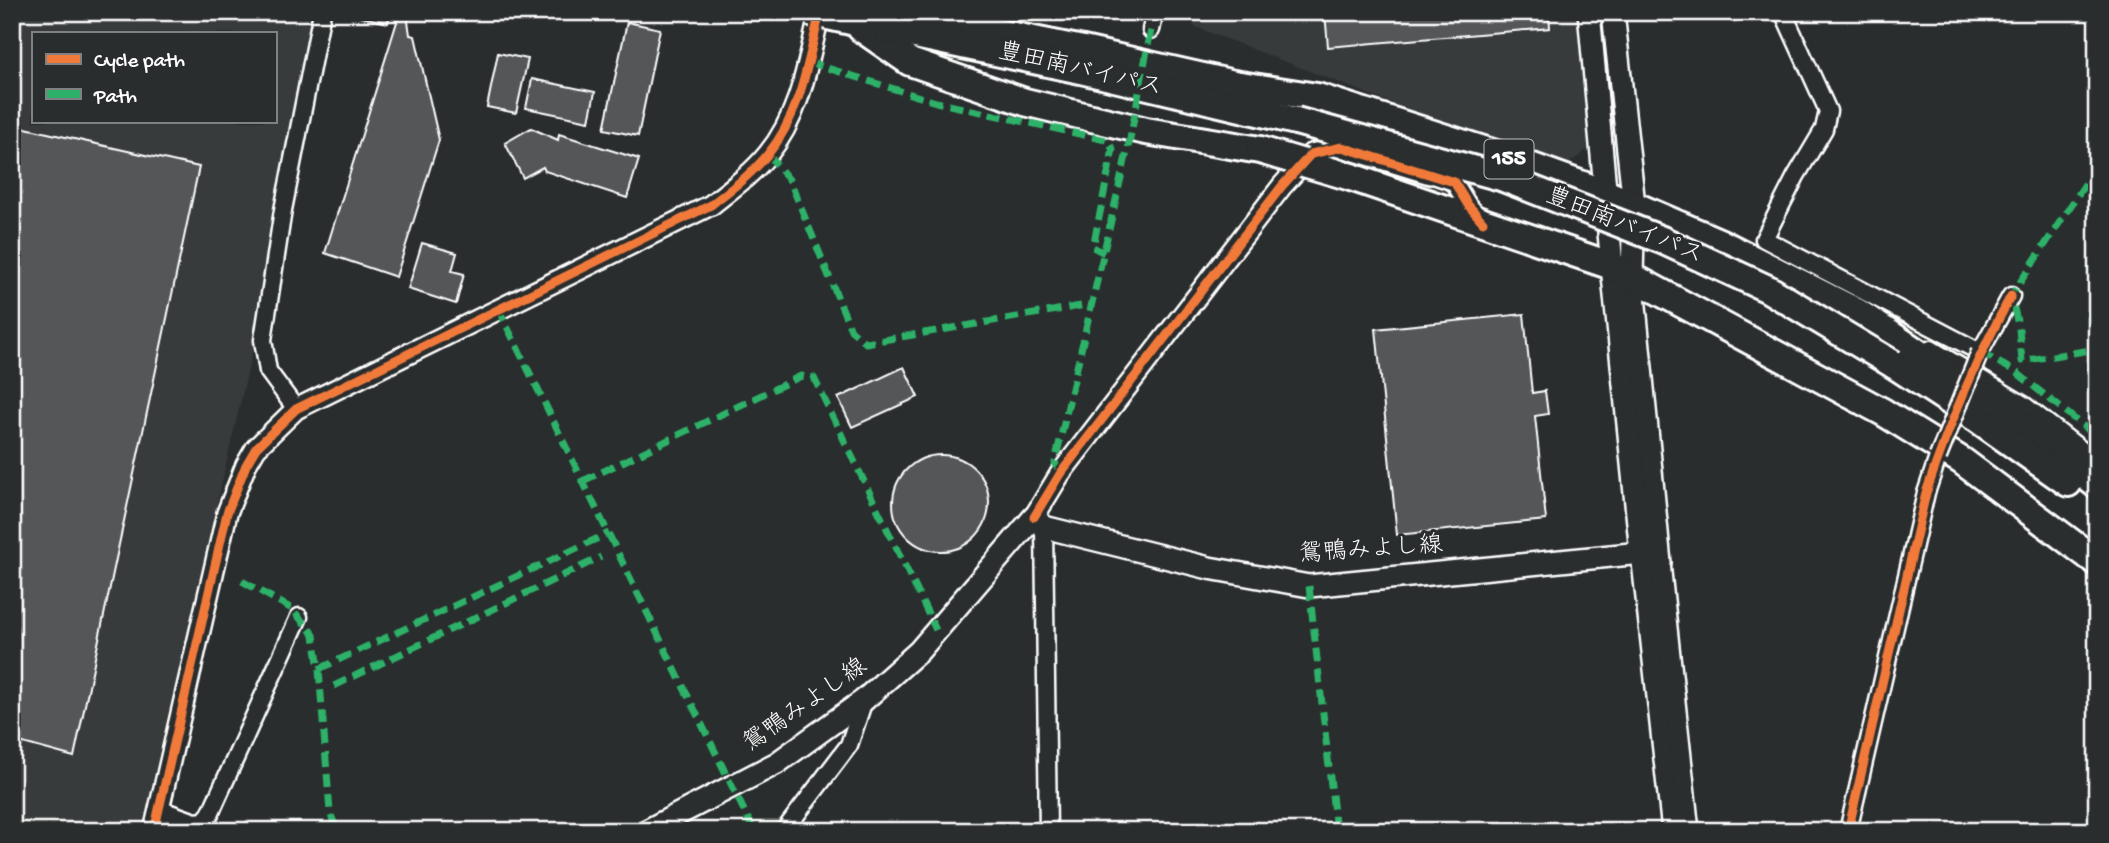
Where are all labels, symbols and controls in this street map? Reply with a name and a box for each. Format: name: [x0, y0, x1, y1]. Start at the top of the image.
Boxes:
legend: [32, 32, 276, 122]
street label: 豊田南バイパス: [995, 37, 1165, 104]
text: Cycle path: [94, 50, 185, 75]
text: Path: [93, 86, 137, 111]
road number: 155: [1484, 140, 1534, 178]
street label: 豊田南バイパス: [1541, 181, 1707, 272]
street label: 鴛鴨みよし線: [1298, 531, 1444, 570]
street label: 鴛鴨みよし線: [738, 652, 873, 759]

